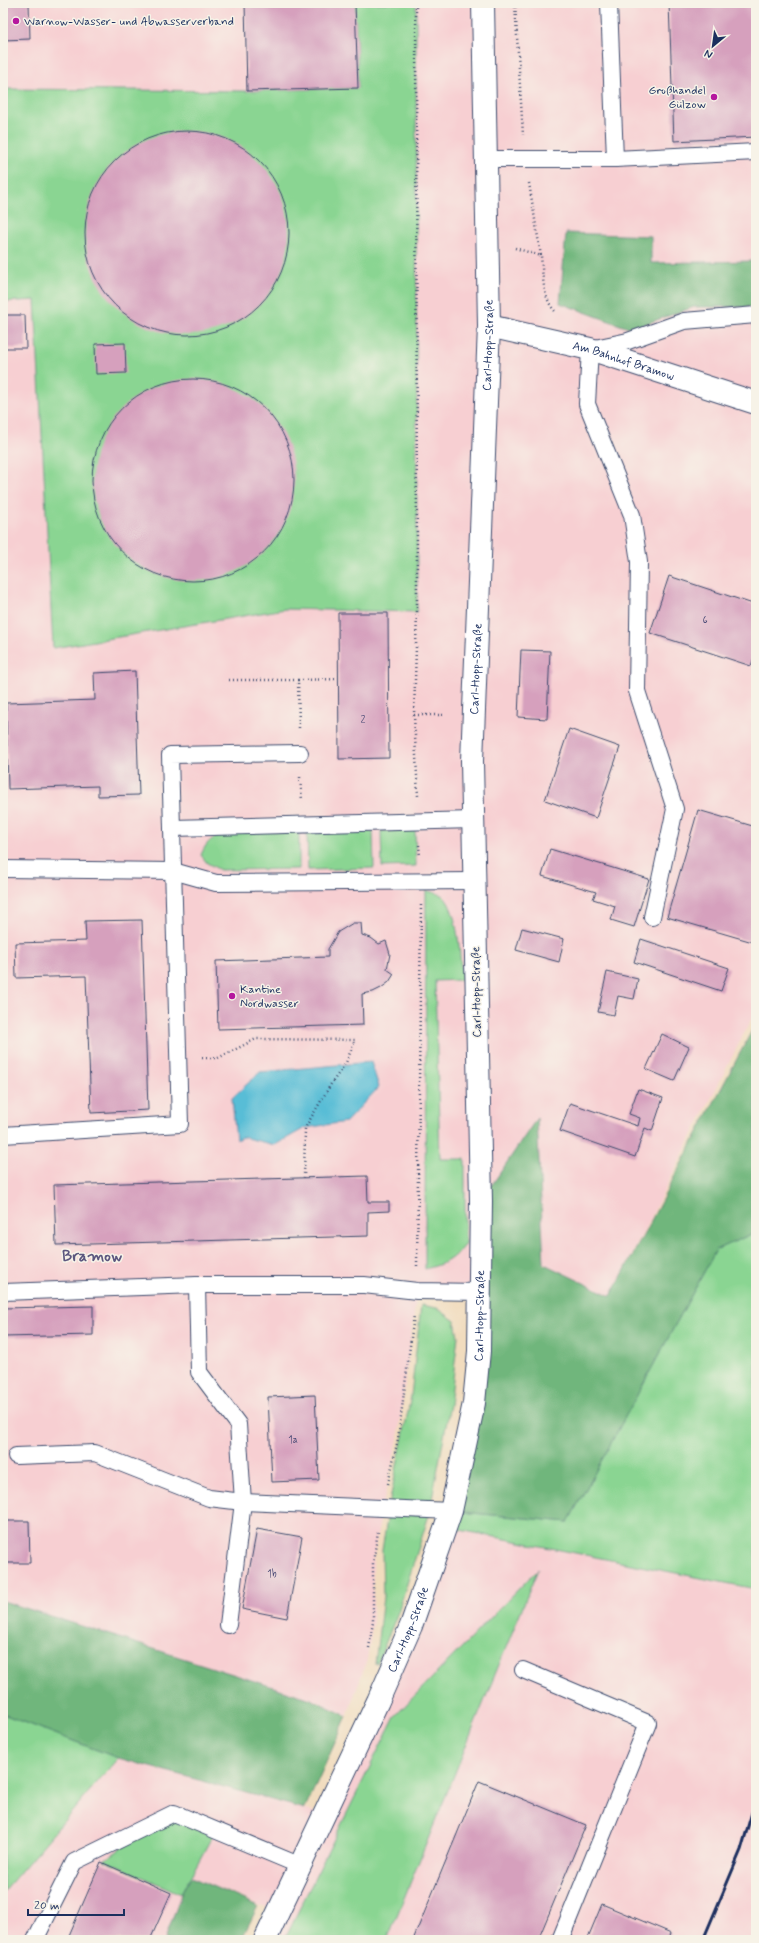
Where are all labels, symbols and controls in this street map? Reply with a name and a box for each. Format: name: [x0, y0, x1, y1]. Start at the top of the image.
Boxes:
place label: Warnow-Wasser- und Abwasserverband: [24, 14, 234, 30]
marker: Warnow-Wasser- und Abwasserverband: [11, 16, 21, 26]
north arrow: [693, 26, 733, 66]
text: N: [702, 46, 715, 62]
place label: Großhandel Gülzow: [648, 83, 707, 113]
marker: Großhandel Gülzow: [709, 92, 719, 102]
street label: Carl-Hopp-Straße: [479, 299, 498, 391]
street label: Am Bahnhof Bramow: [571, 338, 676, 385]
house number: 6: [702, 614, 708, 627]
street label: Carl-Hopp-Straße: [467, 623, 486, 715]
house number: 2: [361, 714, 366, 727]
street label: Carl-Hopp-Straße: [468, 946, 486, 1038]
place label: Kantine Nordwasser: [240, 982, 299, 1012]
marker: Kantine Nordwasser: [227, 991, 237, 1001]
district label: Bramow: [62, 1246, 122, 1267]
street label: Carl-Hopp-Straße: [471, 1270, 489, 1362]
house number: 1a: [288, 1434, 298, 1447]
house number: 1b: [267, 1568, 277, 1581]
street label: Carl-Hopp-Straße: [384, 1585, 433, 1675]
scale bar: [28, 1891, 124, 1917]
text: 20 m: [34, 1898, 60, 1914]

